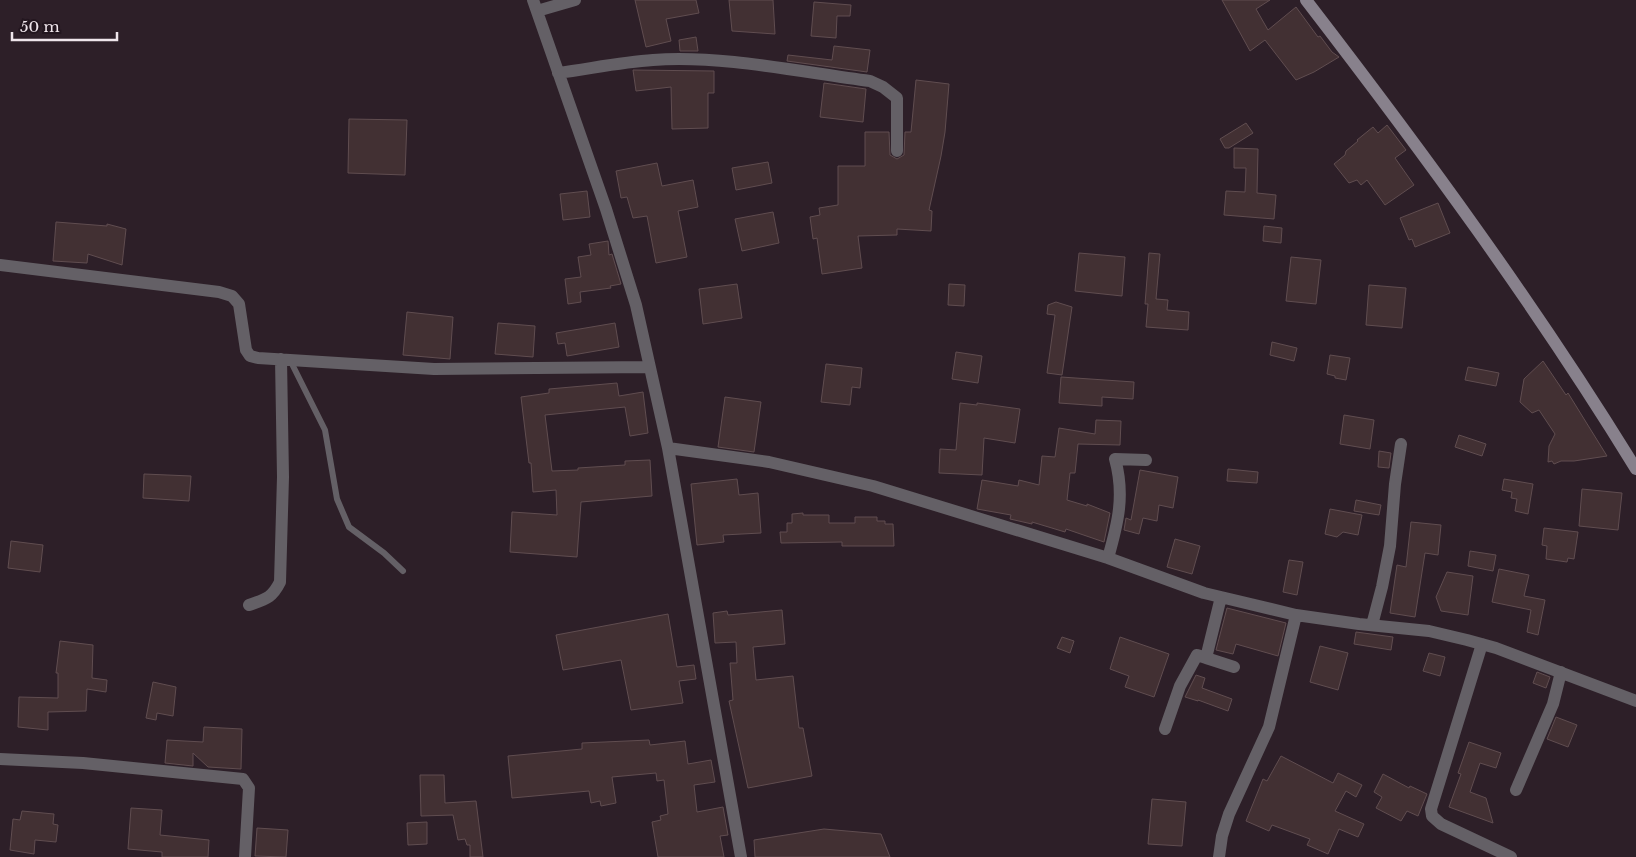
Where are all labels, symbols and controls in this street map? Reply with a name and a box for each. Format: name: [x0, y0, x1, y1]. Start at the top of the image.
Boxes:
scale bar: [12, 10, 118, 42]
text: 50 m: [20, 17, 60, 36]

